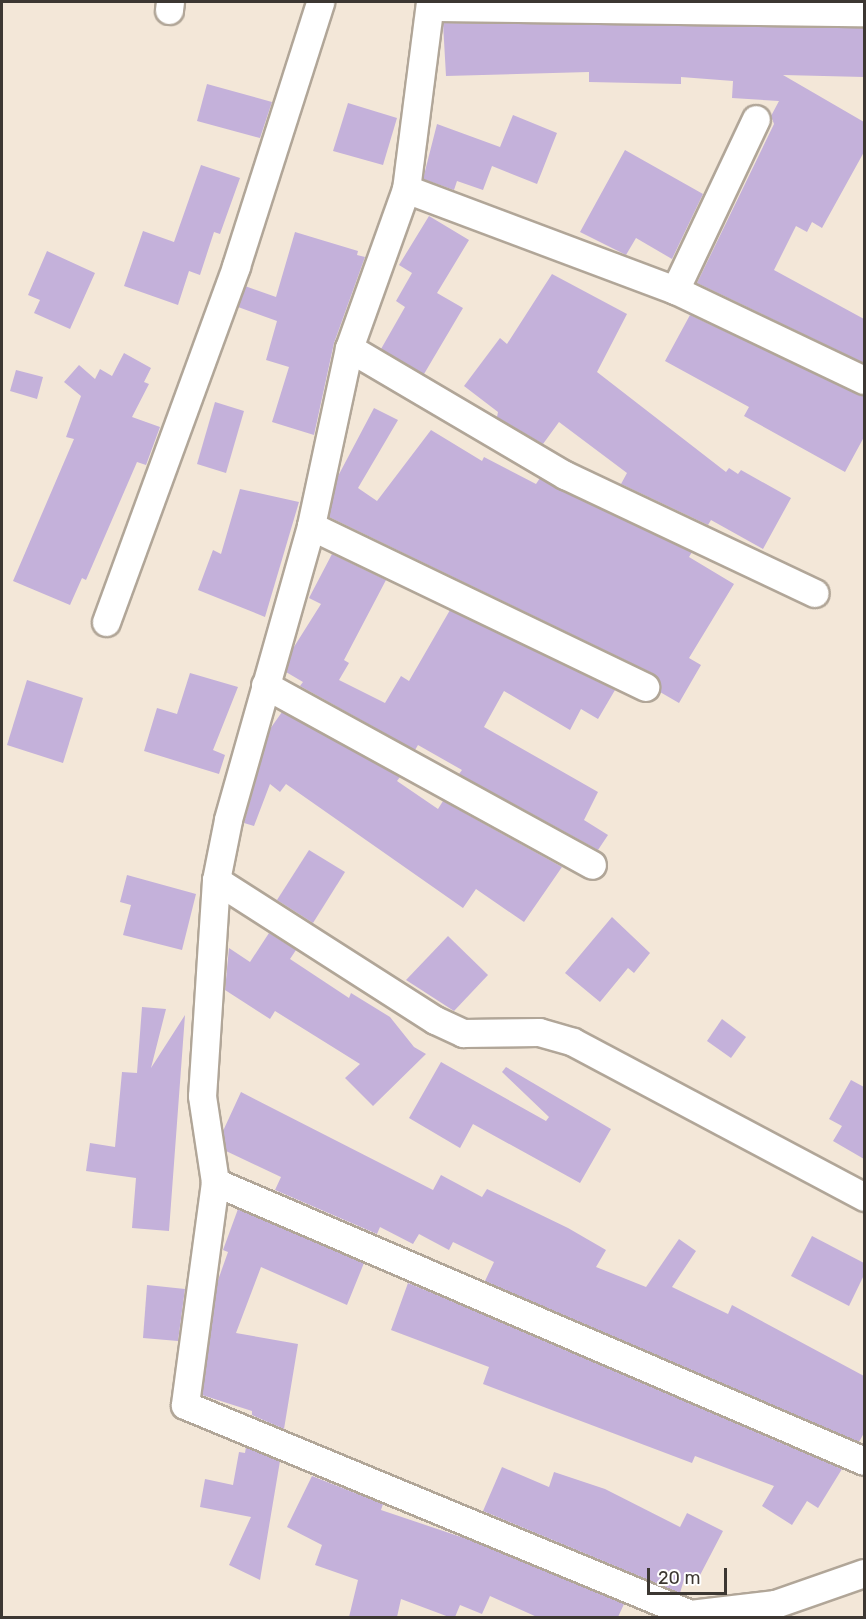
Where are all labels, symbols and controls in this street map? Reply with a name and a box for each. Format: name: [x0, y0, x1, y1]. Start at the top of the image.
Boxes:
scale bar: [650, 1556, 730, 1594]
text: 20 m: [658, 1567, 700, 1589]

